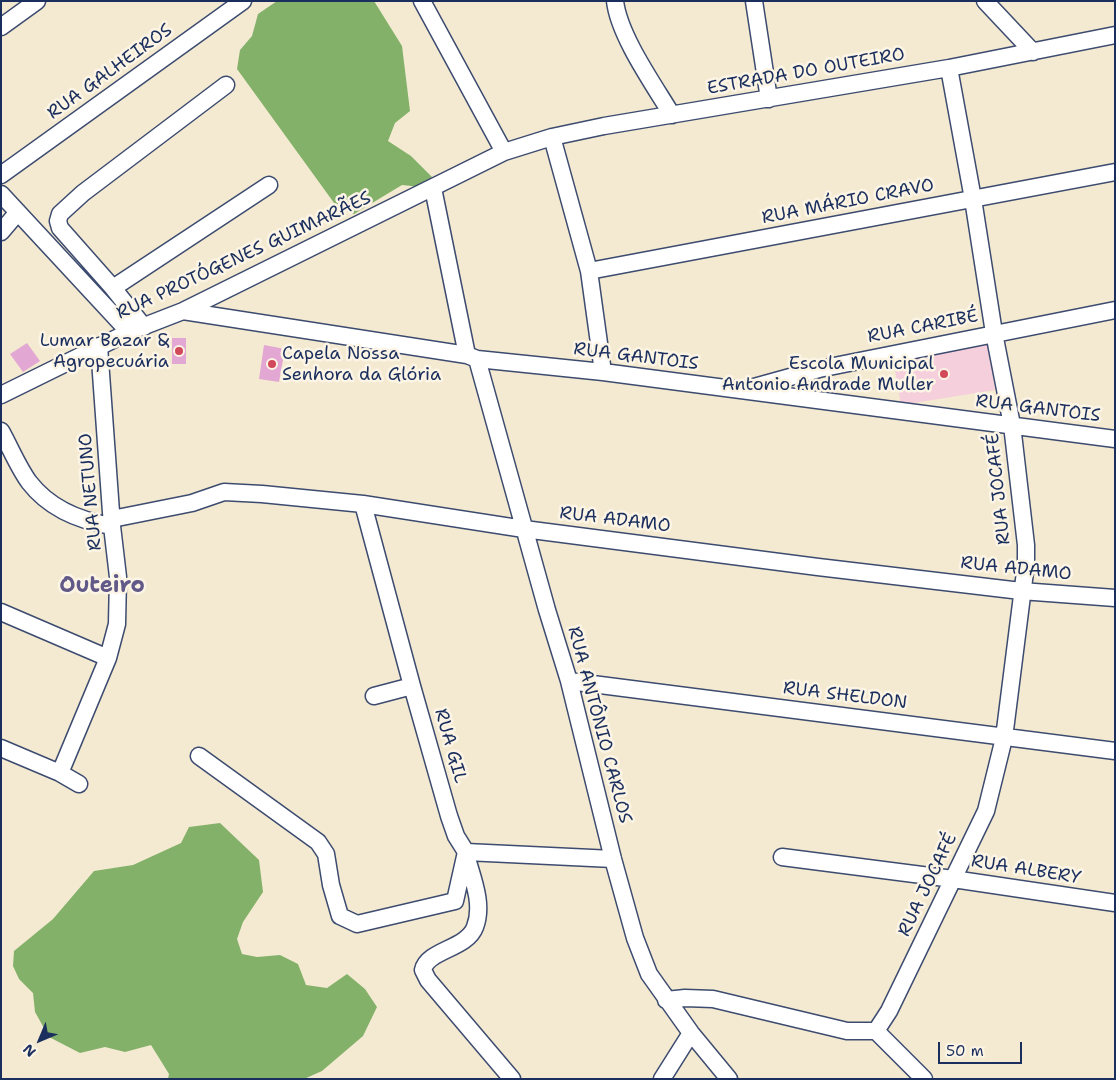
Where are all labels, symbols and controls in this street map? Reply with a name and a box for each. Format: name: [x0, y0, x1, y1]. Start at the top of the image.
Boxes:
street label: RUA GALHEIROS: [43, 19, 177, 125]
street label: ESTRADA DO OUTEIRO: [706, 44, 906, 100]
street label: RUA MÁRIO CRAVO: [760, 175, 936, 229]
street label: RUA PROTÓGENES GUIMARÃES: [113, 187, 375, 325]
street label: RUA CARIBÉ: [866, 306, 980, 348]
place label: Lumar Bazar & Agropecuária: [40, 330, 169, 372]
street label: RUA GANTOIS: [572, 339, 700, 375]
place label: Capela Nossa Senhora da Glória: [282, 343, 441, 386]
marker: Lumar Bazar & Agropecuária: [173, 345, 185, 357]
place label: Escola Municipal Antonio Andrade Muller: [722, 353, 934, 396]
marker: Capela Nossa Senhora da Glória: [266, 358, 278, 370]
marker: Escola Municipal Antonio Andrade Muller: [938, 368, 950, 380]
street label: RUA GANTOIS: [974, 391, 1102, 427]
street label: RUA NETUNO: [75, 432, 107, 552]
street label: RUA JOCAFÉ: [982, 432, 1016, 546]
street label: RUA ADAMO: [558, 502, 672, 538]
street label: RUA ADAMO: [959, 552, 1073, 586]
district label: Outeiro: [59, 573, 145, 599]
street label: RUA ANTÔNIO CARLOS: [562, 624, 636, 826]
street label: RUA SHELDON: [782, 678, 908, 714]
street label: RUA GIL: [429, 706, 471, 786]
street label: RUA JOCAFÉ: [894, 830, 962, 940]
street label: RUA ALBERY: [969, 851, 1083, 889]
north arrow: [15, 1015, 65, 1065]
scale bar: [941, 1032, 1025, 1064]
text: N: [19, 1040, 40, 1061]
text: 50 m: [946, 1041, 984, 1061]

